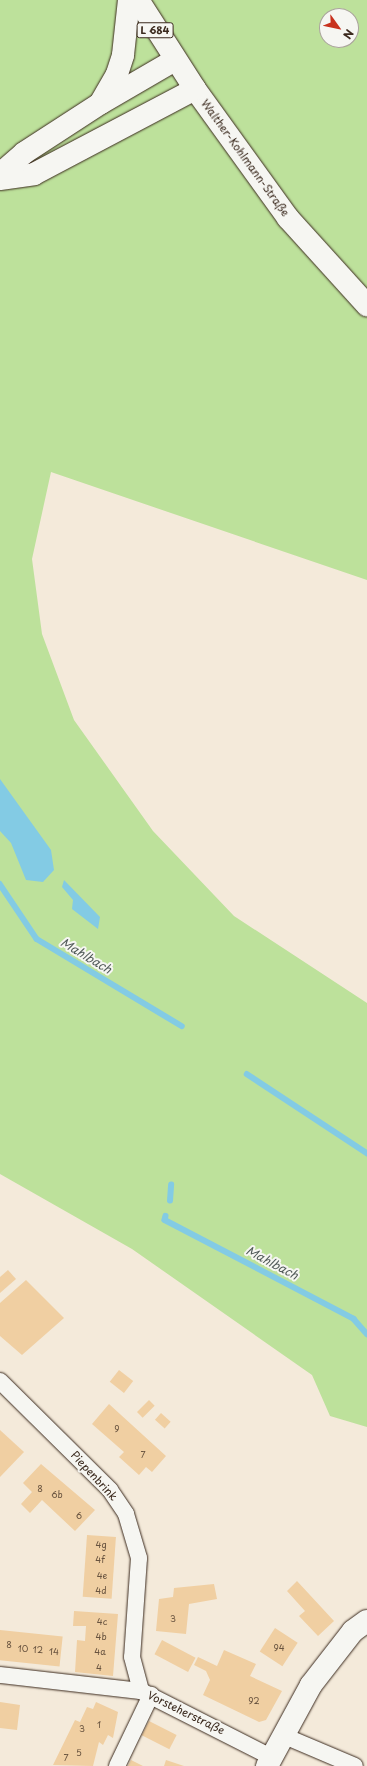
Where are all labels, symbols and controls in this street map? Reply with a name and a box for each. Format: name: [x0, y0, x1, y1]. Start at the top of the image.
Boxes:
north arrow: [319, 8, 359, 48]
road number: L 684: [136, 22, 174, 38]
text: N: [339, 26, 358, 43]
street label: Walther-Kohlmann-Straße: [198, 97, 292, 219]
water label: Mahlbach: [58, 935, 114, 977]
water label: Mahlbach: [244, 1243, 300, 1283]
house number: 9: [114, 1423, 120, 1433]
street label: Piepenbrink: [68, 1449, 120, 1503]
house number: 7: [140, 1449, 146, 1459]
house number: 8: [37, 1483, 43, 1493]
house number: 6b: [51, 1489, 63, 1499]
house number: 6: [76, 1510, 82, 1520]
house number: 4g: [95, 1539, 107, 1549]
house number: 4f: [95, 1554, 105, 1564]
house number: 4e: [97, 1570, 107, 1580]
house number: 4d: [95, 1585, 107, 1595]
house number: 3: [170, 1613, 176, 1623]
house number: 4c: [97, 1616, 107, 1626]
house number: 4b: [95, 1631, 107, 1641]
house number: 8: [6, 1639, 12, 1649]
house number: 94: [273, 1642, 285, 1652]
house number: 10: [18, 1643, 28, 1653]
house number: 12: [33, 1644, 43, 1654]
house number: 14: [49, 1646, 59, 1656]
house number: 4a: [94, 1646, 106, 1656]
house number: 4: [96, 1662, 102, 1672]
street label: Vorsteherstraße: [145, 1689, 227, 1737]
house number: 92: [248, 1695, 260, 1705]
house number: 1: [97, 1719, 101, 1729]
house number: 3: [79, 1723, 85, 1733]
house number: 5: [76, 1747, 82, 1757]
house number: 7: [63, 1752, 69, 1762]

